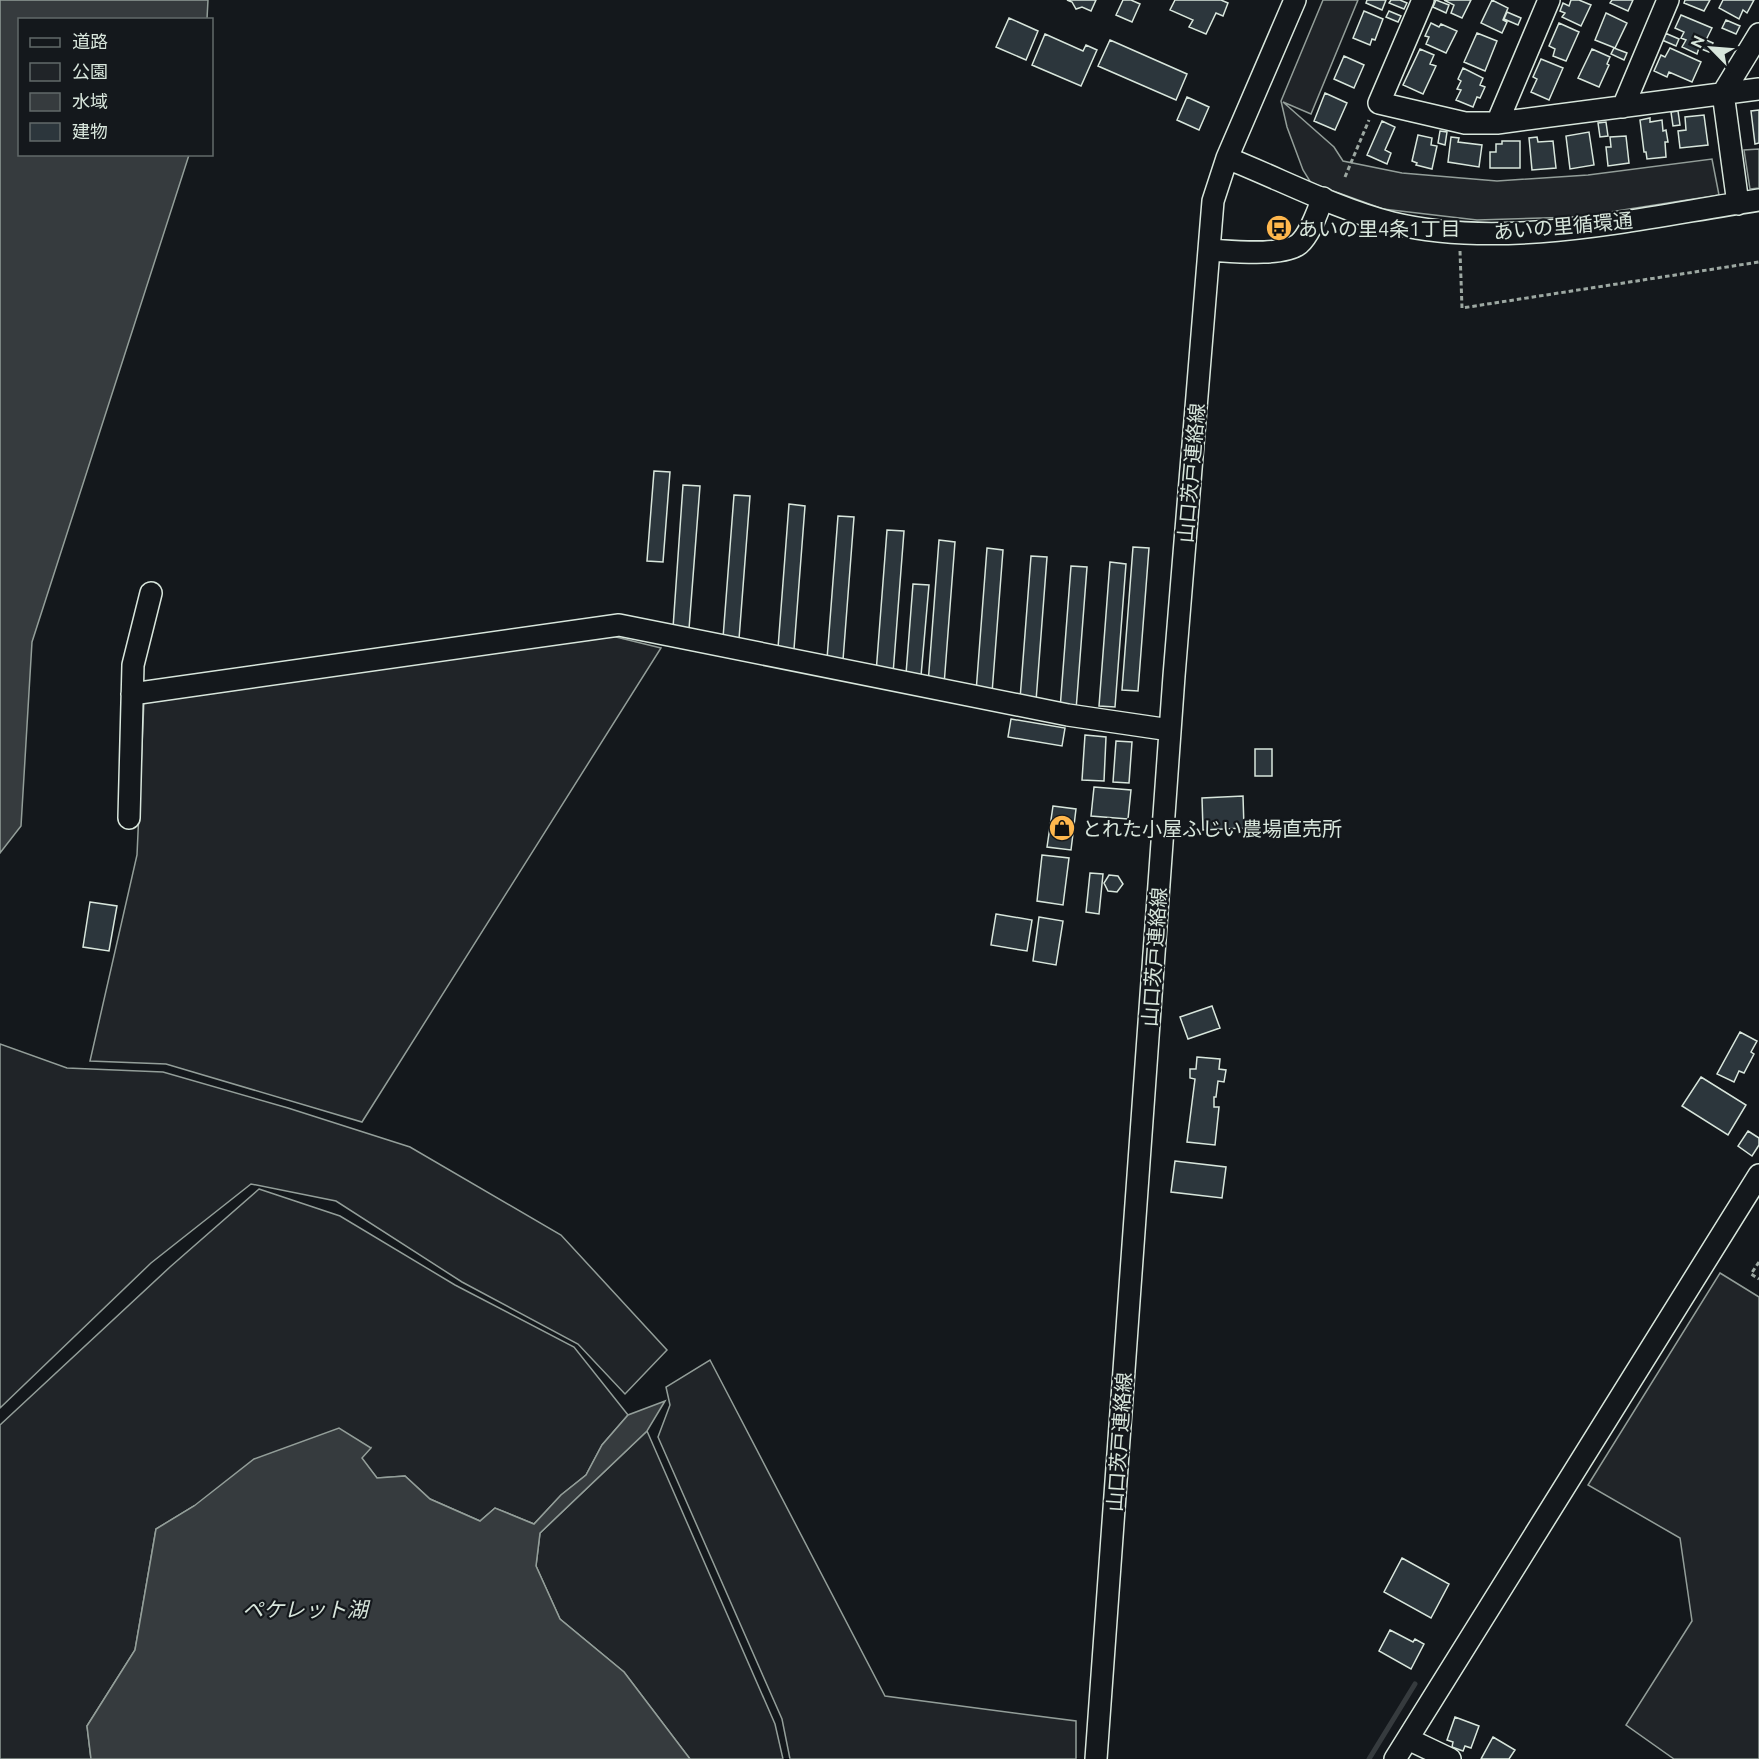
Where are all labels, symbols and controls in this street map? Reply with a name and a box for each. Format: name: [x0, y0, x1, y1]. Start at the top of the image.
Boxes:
legend: [18, 18, 213, 156]
north arrow: [1681, 18, 1741, 78]
text: 道路: [72, 31, 108, 51]
text: N: [1687, 32, 1708, 51]
text: 公園: [72, 61, 108, 81]
text: 水域: [72, 91, 108, 111]
text: 建物: [72, 121, 108, 141]
street label: あいの里循環通: [1492, 208, 1634, 244]
bus stop icon: あいの里4条1丁目: [1264, 213, 1294, 243]
place label: あいの里4条1丁目: [1298, 217, 1461, 240]
street label: 山口茨戸連絡線: [1173, 402, 1209, 544]
shop icon: とれた小屋ふじい農場直売所: [1047, 813, 1077, 843]
place label: とれた小屋ふじい農場直売所: [1082, 817, 1342, 840]
street label: 山口茨戸連絡線: [1138, 886, 1170, 1028]
street label: 山口茨戸連絡線: [1103, 1371, 1135, 1513]
water label: ペケレット湖: [242, 1597, 371, 1621]

